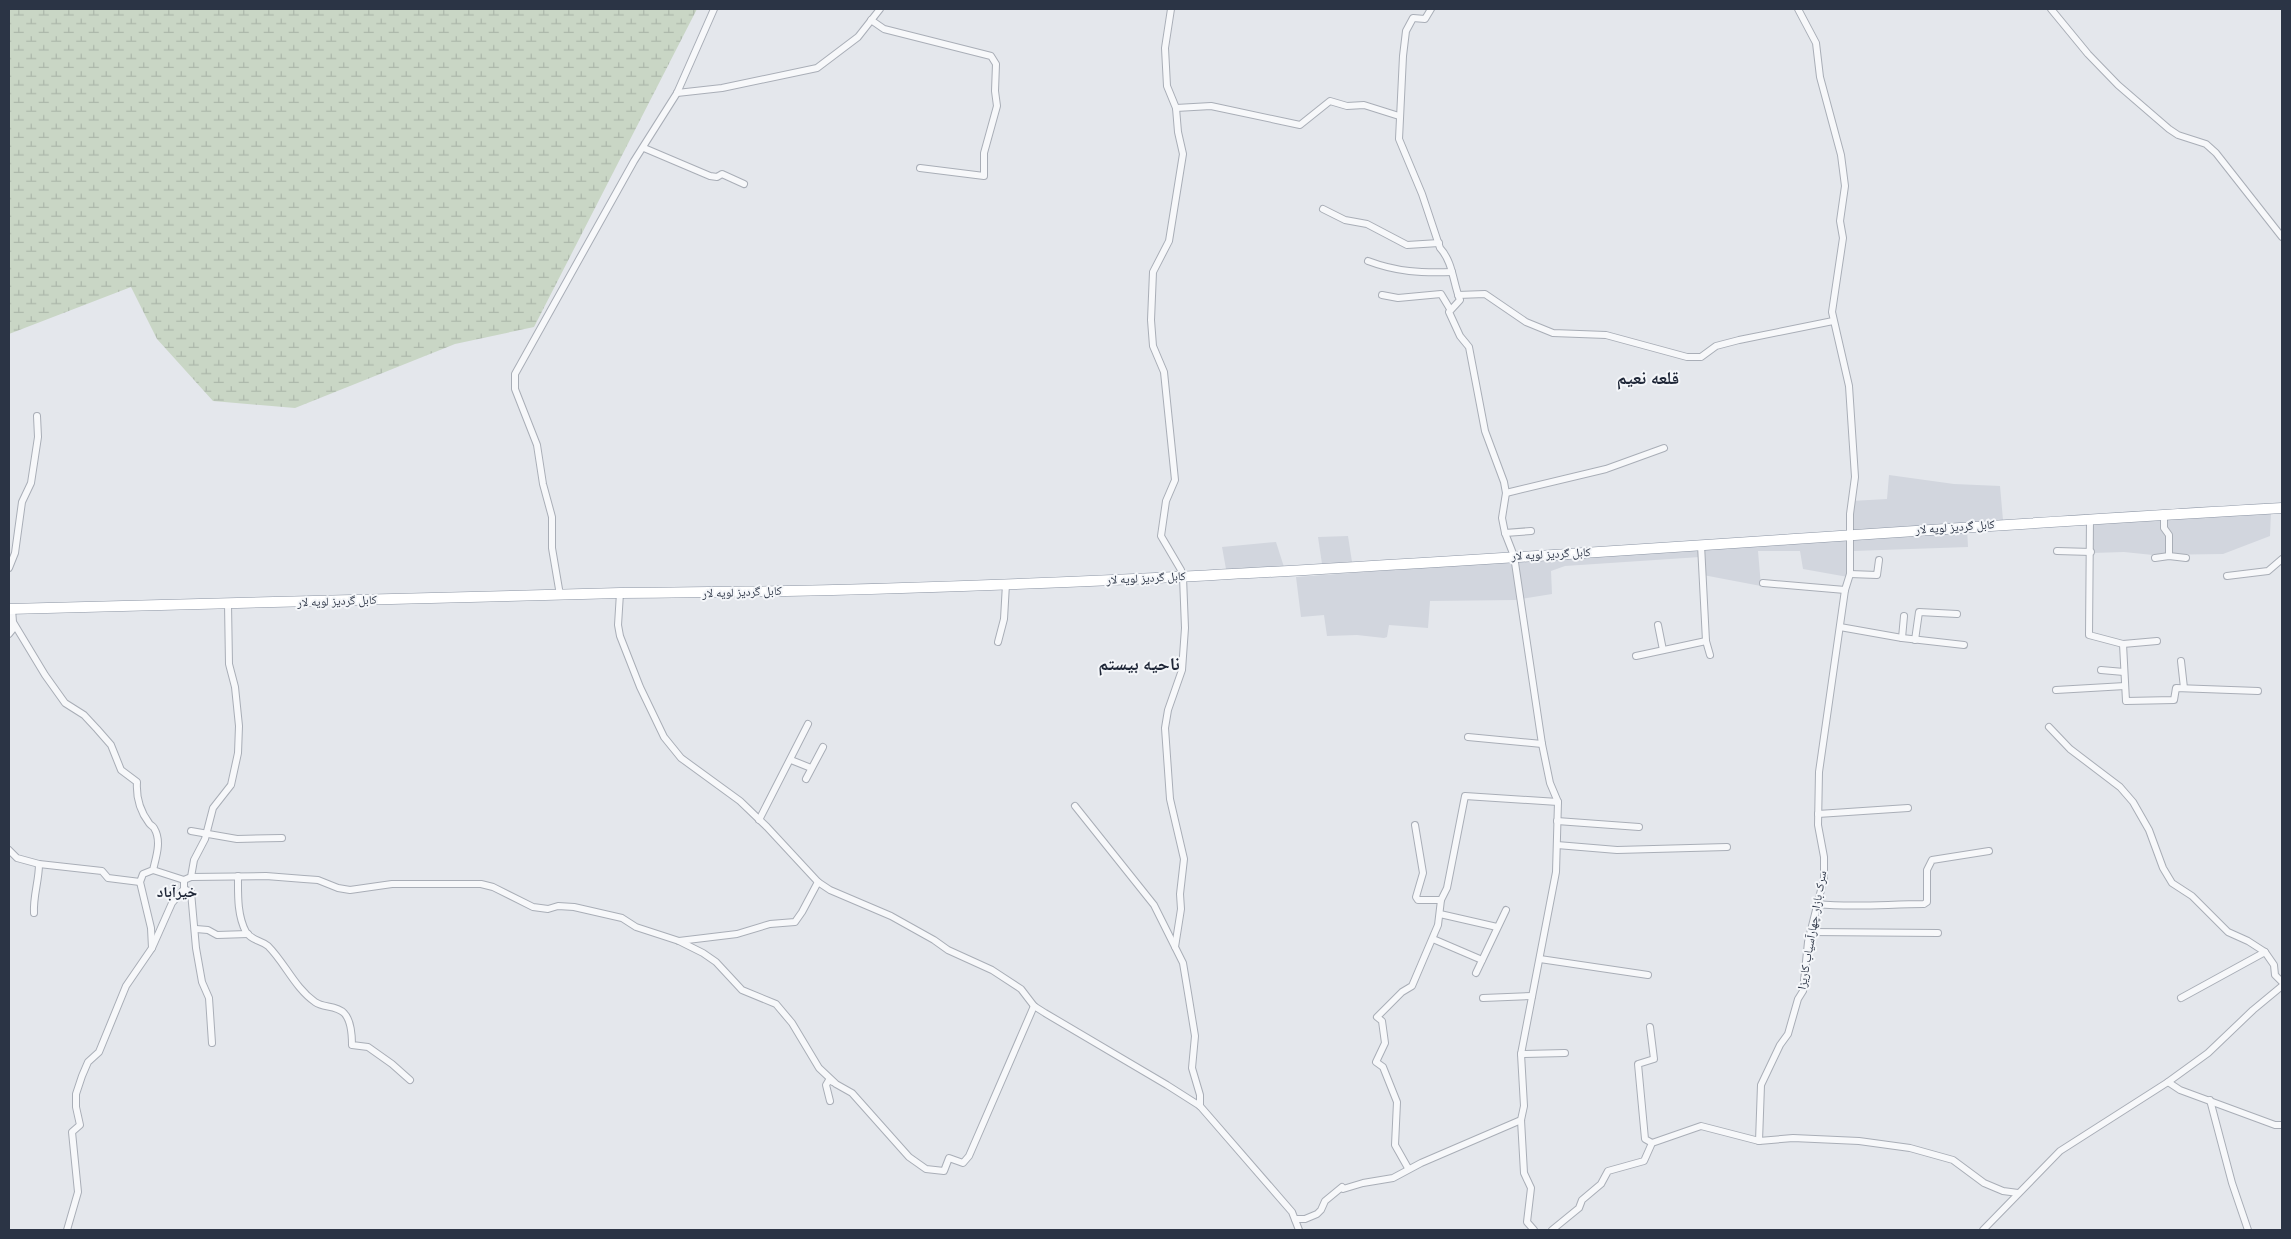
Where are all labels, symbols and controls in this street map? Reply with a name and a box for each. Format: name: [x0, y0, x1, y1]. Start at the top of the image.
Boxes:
district label: قلعه نعيم: [1617, 367, 1679, 390]
street label: کابل گردیز لویه لار: [1914, 517, 1995, 537]
street label: کابل گردیز لویه لار: [1510, 545, 1591, 563]
street label: کابل گردیز لویه لار: [1105, 569, 1186, 587]
street label: کابل گردیز لویه لار: [701, 584, 782, 601]
street label: کابل گردیز لویه لار: [296, 593, 377, 610]
district label: ناحیه بیستم: [1098, 653, 1180, 676]
street label: سرک بازار چهارآسیاب کاریزا: [1795, 869, 1830, 991]
district label: خیرآباد: [157, 883, 197, 901]

